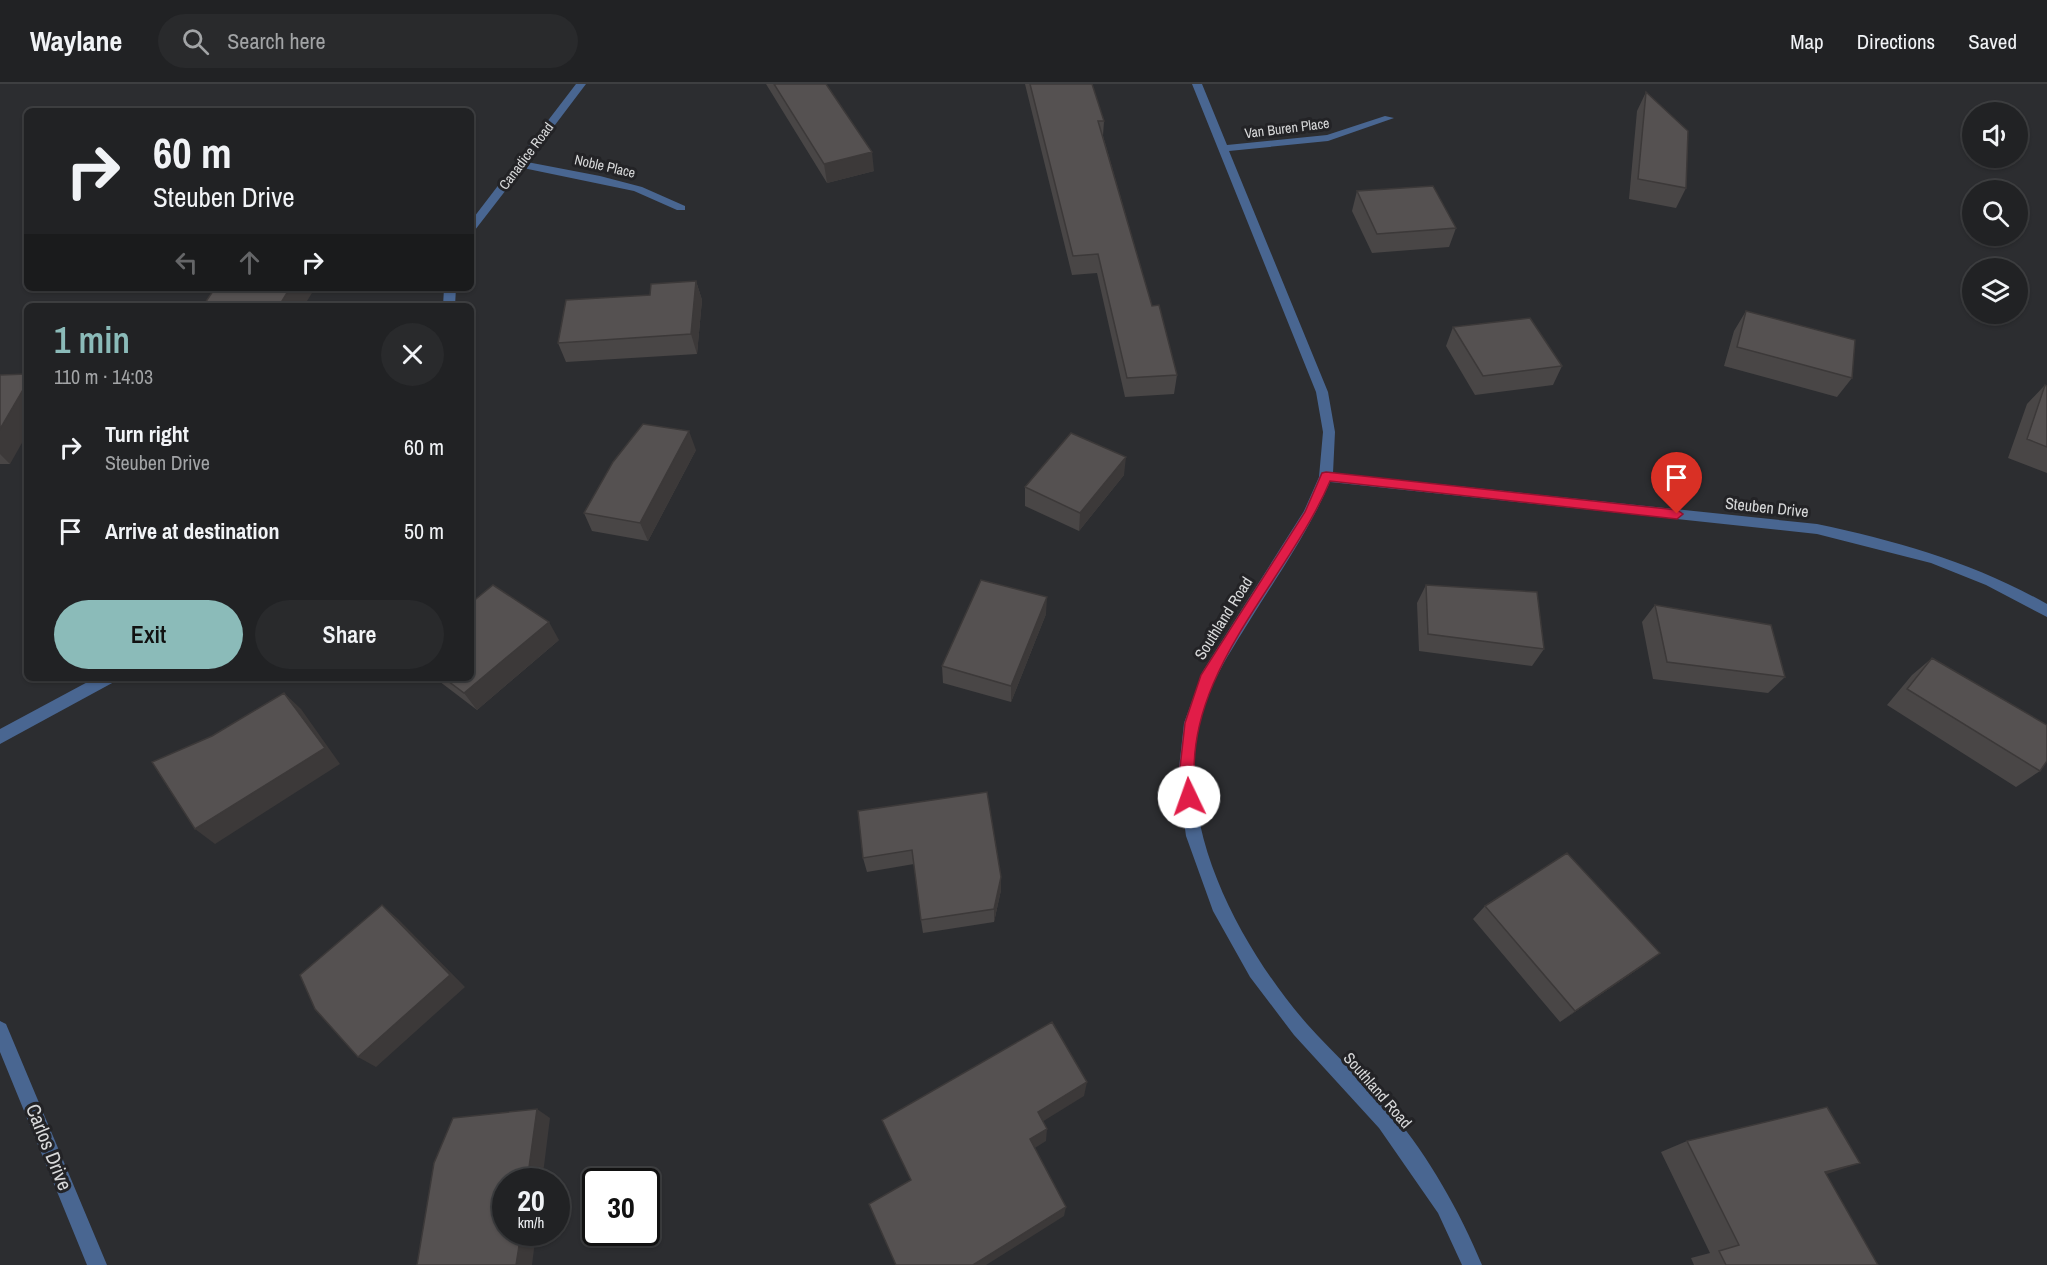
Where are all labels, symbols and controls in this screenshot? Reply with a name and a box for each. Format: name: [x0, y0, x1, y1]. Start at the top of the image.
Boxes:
search box: [158, 14, 578, 68]
text: Waylane: [30, 22, 122, 60]
icon: search: [179, 25, 212, 58]
text: Search here: [227, 26, 326, 56]
text: Map: [1790, 27, 1824, 56]
text: Directions: [1857, 27, 1935, 56]
text: Saved: [1968, 27, 2017, 56]
map controls: [1962, 102, 2028, 324]
button: sound: [1962, 102, 2028, 168]
street label: Van Buren Place: [1244, 114, 1330, 142]
street label: Canadice Road: [495, 119, 557, 193]
text: 60 m: [153, 125, 232, 181]
icon: right: [54, 132, 132, 210]
street label: Noble Place: [573, 150, 637, 182]
text: Steuben Drive: [153, 179, 295, 215]
button: search: [1962, 180, 2028, 246]
icon: left: [170, 246, 203, 279]
icon: ahead: [233, 246, 266, 279]
icon: right: [296, 246, 329, 279]
button: layers: [1962, 258, 2028, 324]
text: 1 min: [54, 316, 130, 364]
button: close: [381, 323, 444, 386]
text: 110 m · 14:03: [54, 363, 153, 390]
text: Turn right: [105, 419, 189, 449]
icon: right: [54, 431, 87, 464]
text: 60 m: [404, 432, 444, 462]
text: Steuben Drive: [105, 449, 210, 476]
pin: [1651, 452, 1702, 514]
icon: arrive: [1660, 461, 1693, 494]
street label: Steuben Drive: [1724, 492, 1810, 522]
icon: arrive: [54, 515, 87, 548]
text: Arrive at destination: [105, 516, 279, 546]
text: 50 m: [404, 516, 444, 546]
street label: Southland Road: [1189, 572, 1257, 664]
button: Exit: [54, 600, 243, 669]
button: Share: [255, 600, 444, 669]
position arrow: [1157, 765, 1221, 829]
street label: Southland Road: [1339, 1047, 1417, 1133]
street label: Carlos Drive: [20, 1100, 79, 1194]
speed limit sign: 30: [582, 1168, 660, 1246]
text: 20: [517, 1180, 545, 1220]
text: km/h: [518, 1212, 544, 1233]

